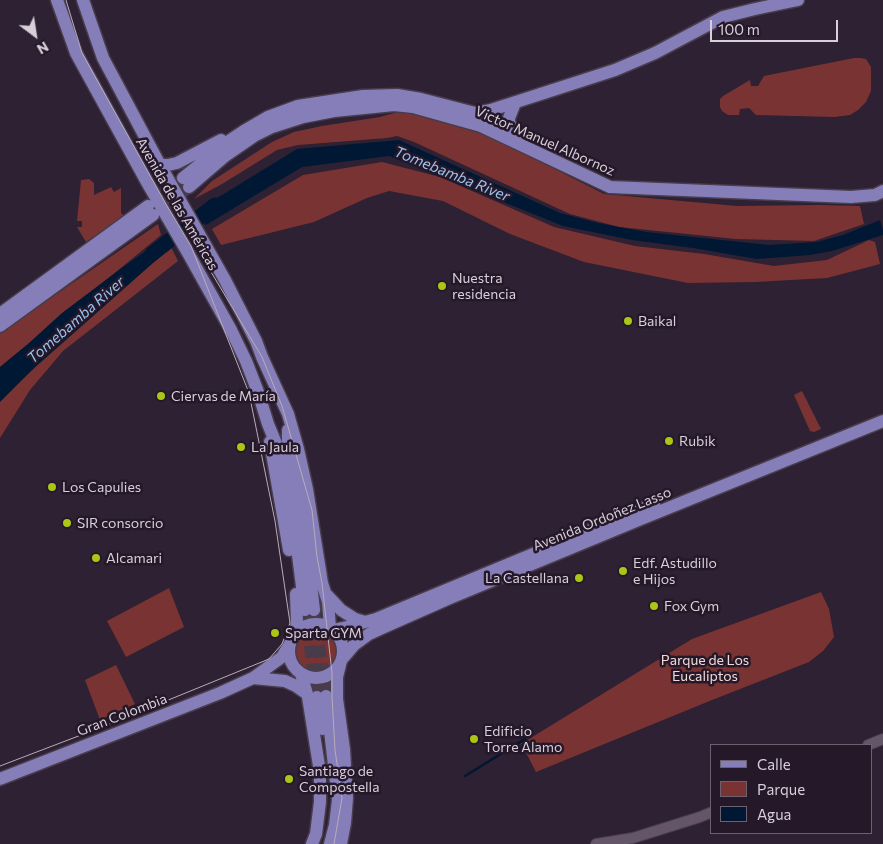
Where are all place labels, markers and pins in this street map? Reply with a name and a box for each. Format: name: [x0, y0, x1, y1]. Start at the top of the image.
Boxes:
place label: Nuestra residencia: [452, 270, 516, 302]
marker: Nuestra residencia: [436, 280, 448, 292]
place label: Baikal: [638, 313, 676, 329]
marker: Baikal: [622, 315, 634, 327]
place label: Ciervas de María: [171, 388, 276, 404]
marker: Ciervas de María: [155, 390, 167, 402]
place label: Rubik: [679, 433, 716, 449]
marker: Rubik: [663, 435, 675, 447]
place label: La Jaula: [251, 439, 299, 455]
marker: La Jaula: [235, 441, 247, 453]
place label: Los Capulies: [62, 479, 141, 495]
marker: Los Capulies: [46, 481, 58, 493]
place label: SIR consorcio: [77, 515, 163, 531]
marker: SIR consorcio: [61, 517, 73, 529]
place label: Alcamari: [106, 550, 162, 566]
marker: Alcamari: [90, 552, 102, 564]
place label: Edf. Astudillo e Hijos: [633, 555, 717, 588]
marker: Edf. Astudillo e Hijos: [617, 565, 629, 577]
place label: La Castellana: [485, 570, 569, 586]
marker: La Castellana: [573, 572, 585, 584]
place label: Fox Gym: [664, 598, 719, 614]
marker: Fox Gym: [648, 600, 660, 612]
place label: Sparta GYM: [285, 625, 362, 641]
marker: Sparta GYM: [269, 627, 281, 639]
place label: Edificio Torre Alamo: [484, 723, 562, 756]
marker: Edificio Torre Alamo: [468, 733, 480, 745]
place label: Santiago de Compostella: [299, 763, 379, 796]
marker: Santiago de Compostella: [283, 773, 295, 785]

